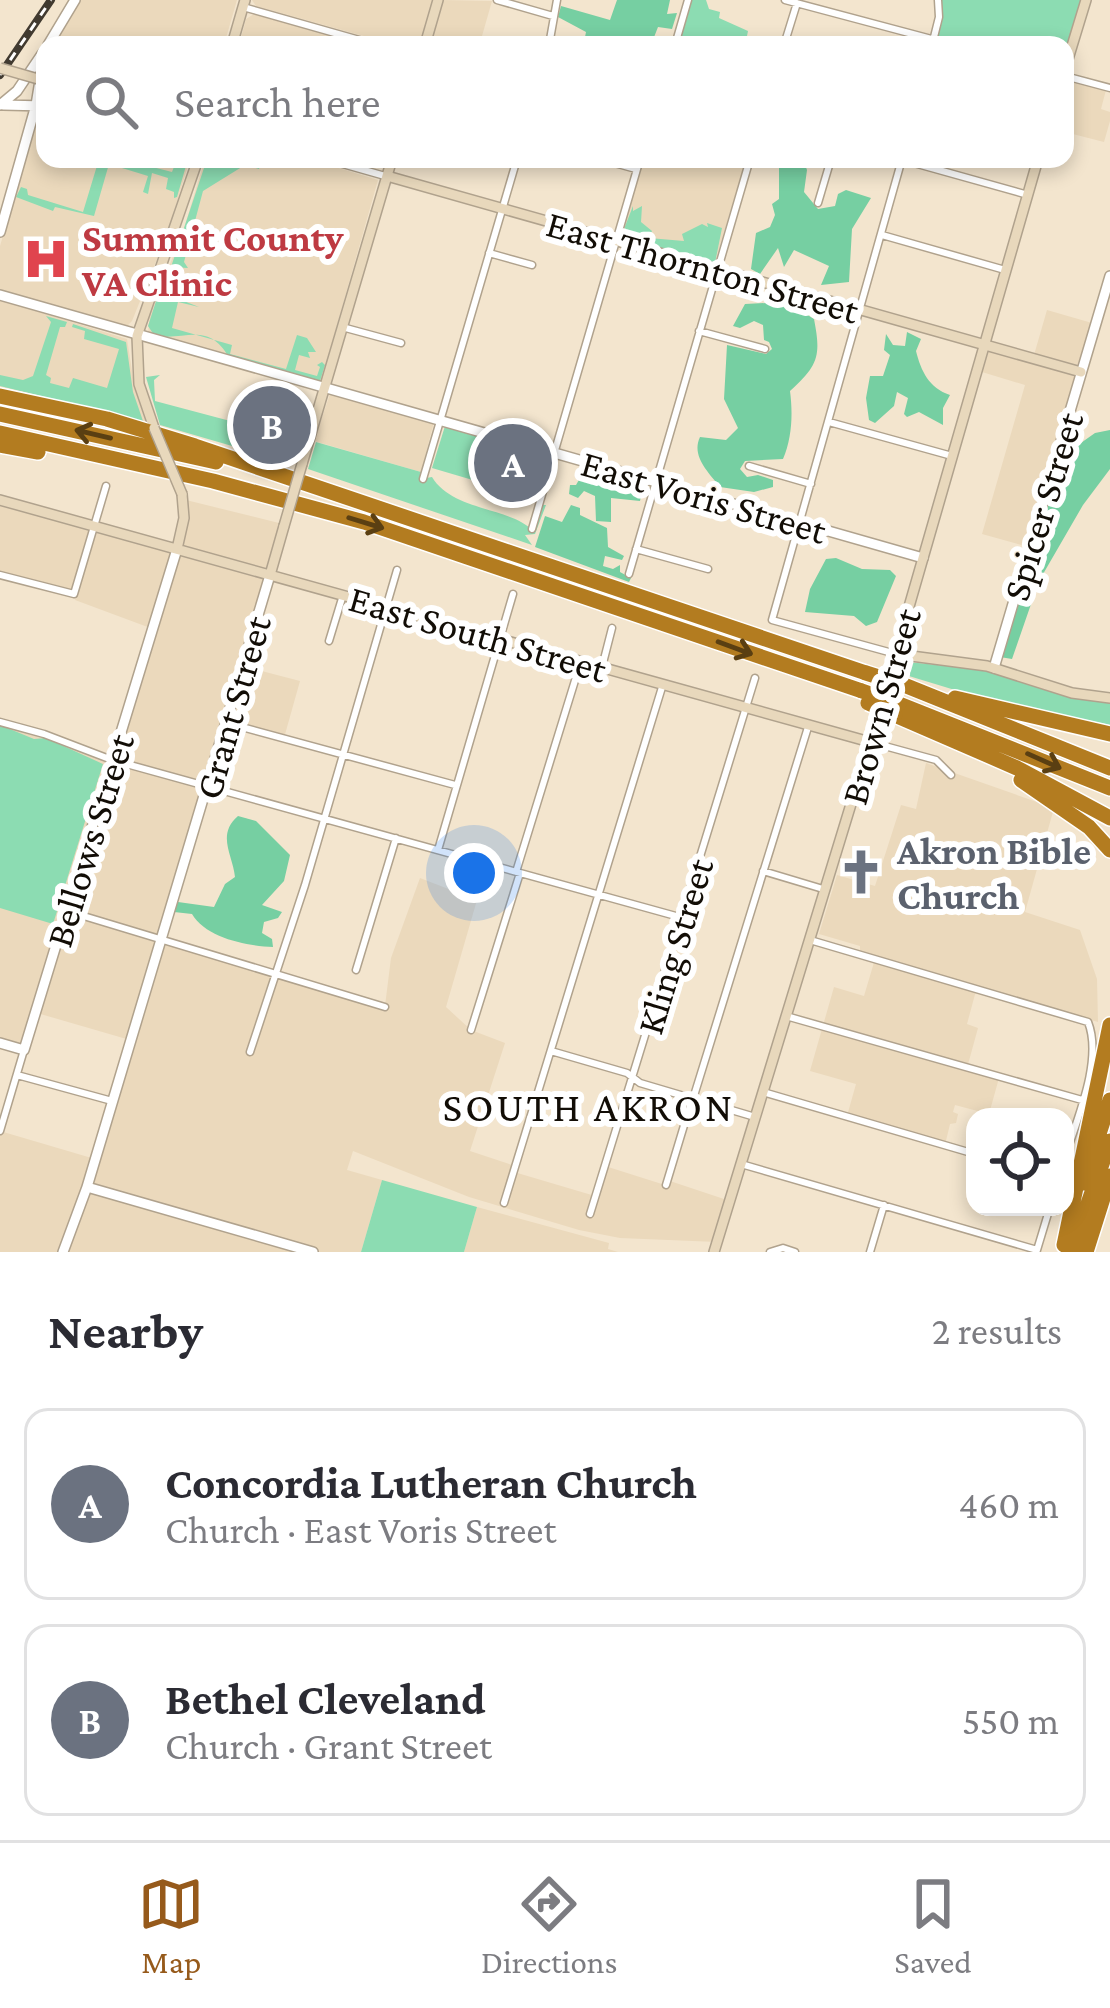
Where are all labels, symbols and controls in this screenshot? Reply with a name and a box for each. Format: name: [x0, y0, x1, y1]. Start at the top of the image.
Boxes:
search box: [36, 36, 1074, 168]
icon: search: [78, 69, 144, 135]
text: Search here: [174, 77, 381, 127]
street label: East Thornton Street: [542, 201, 865, 332]
place label: Summit County VA Clinic: [81, 216, 344, 304]
hospital icon: Summit County VA Clinic: [21, 234, 71, 284]
pin: B: [233, 380, 311, 470]
street label: Spicer Street: [993, 406, 1093, 606]
pin: A: [474, 418, 552, 508]
one-way arrow: [74, 422, 112, 445]
street label: East Voris Street: [576, 441, 832, 552]
one-way arrow: [346, 513, 384, 535]
street label: East South Street: [344, 576, 612, 691]
street label: Brown Street: [832, 602, 929, 809]
street label: Grant Street: [186, 610, 279, 804]
one-way arrow: [716, 638, 753, 660]
street label: Bellows Street: [37, 727, 143, 952]
one-way arrow: [1025, 751, 1061, 773]
place label: Akron Bible Church: [896, 829, 1091, 917]
your location: [444, 843, 504, 903]
church icon: Akron Bible Church: [836, 847, 886, 897]
street label: Kling Street: [627, 852, 723, 1039]
district label: SOUTH AKRON: [443, 1083, 735, 1130]
map controls: [966, 1108, 1074, 1216]
button: locate: [966, 1108, 1074, 1216]
text: Nearby: [48, 1302, 203, 1359]
text: 2 results: [932, 1309, 1062, 1352]
text: Concordia Lutheran Church: [165, 1458, 697, 1508]
text: A: [78, 1483, 102, 1526]
text: 460 m: [959, 1483, 1059, 1526]
text: Church · East Voris Street: [165, 1508, 556, 1551]
text: Bethel Cleveland: [165, 1674, 486, 1724]
text: B: [79, 1699, 101, 1742]
text: 550 m: [962, 1699, 1059, 1742]
text: Church · Grant Street: [165, 1724, 492, 1767]
tab: Map: [138, 1871, 204, 1980]
tab: Directions: [481, 1871, 618, 1980]
tab: Saved: [894, 1871, 972, 1980]

